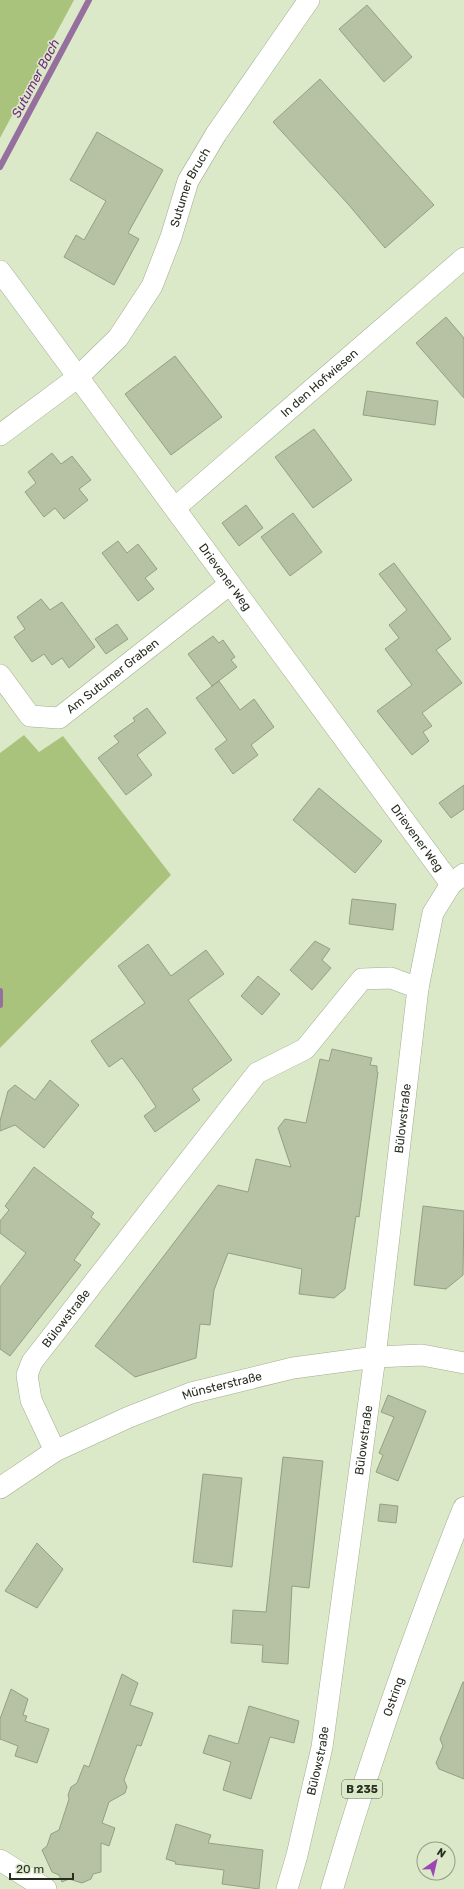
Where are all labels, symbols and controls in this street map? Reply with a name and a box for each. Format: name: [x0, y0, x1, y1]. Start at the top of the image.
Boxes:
water label: Sutumer Bach: [8, 36, 62, 120]
street label: Sutumer Bruch: [167, 145, 213, 229]
street label: In den Hofwiesen: [278, 346, 361, 420]
street label: Drievener Weg: [196, 541, 254, 613]
street label: Am Sutumer Graben: [64, 635, 162, 716]
street label: Drievener Weg: [388, 802, 446, 874]
street label: Bülowstraße: [392, 1083, 414, 1154]
street label: Bülowstraße: [39, 1286, 93, 1350]
street label: Münsterstraße: [180, 1369, 264, 1403]
street label: Bülowstraße: [352, 1404, 375, 1476]
street label: Ostring: [380, 1675, 407, 1718]
street label: Bülowstraße: [304, 1725, 332, 1797]
road number: B 235: [342, 1780, 382, 1798]
north arrow: [416, 1841, 456, 1881]
text: N: [434, 1846, 448, 1861]
scale bar: [10, 1855, 73, 1881]
text: 20 m: [16, 1862, 44, 1876]

